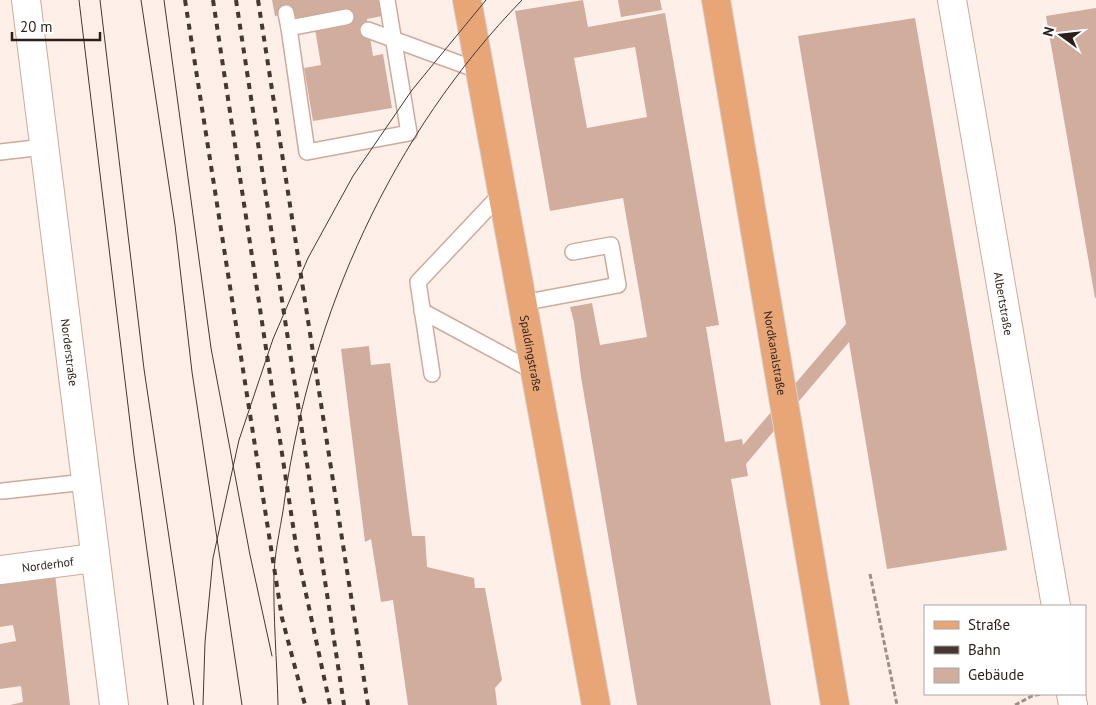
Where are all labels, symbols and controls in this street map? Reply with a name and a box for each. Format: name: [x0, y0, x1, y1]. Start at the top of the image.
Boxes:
scale bar: [12, 10, 100, 42]
north arrow: [1036, 10, 1086, 60]
text: 20 m: [20, 17, 53, 36]
text: N: [1039, 25, 1058, 38]
street label: Albertstraße: [991, 271, 1017, 336]
street label: Nordkanalstraße: [761, 310, 790, 396]
street label: Spaldingstraße: [517, 314, 546, 393]
street label: Norderstraße: [58, 318, 82, 387]
street label: Norderhof: [21, 553, 76, 575]
legend: [924, 605, 1086, 695]
text: Straße: [968, 615, 1010, 634]
text: Bahn: [968, 640, 1001, 659]
text: Gebäude: [968, 665, 1024, 684]

